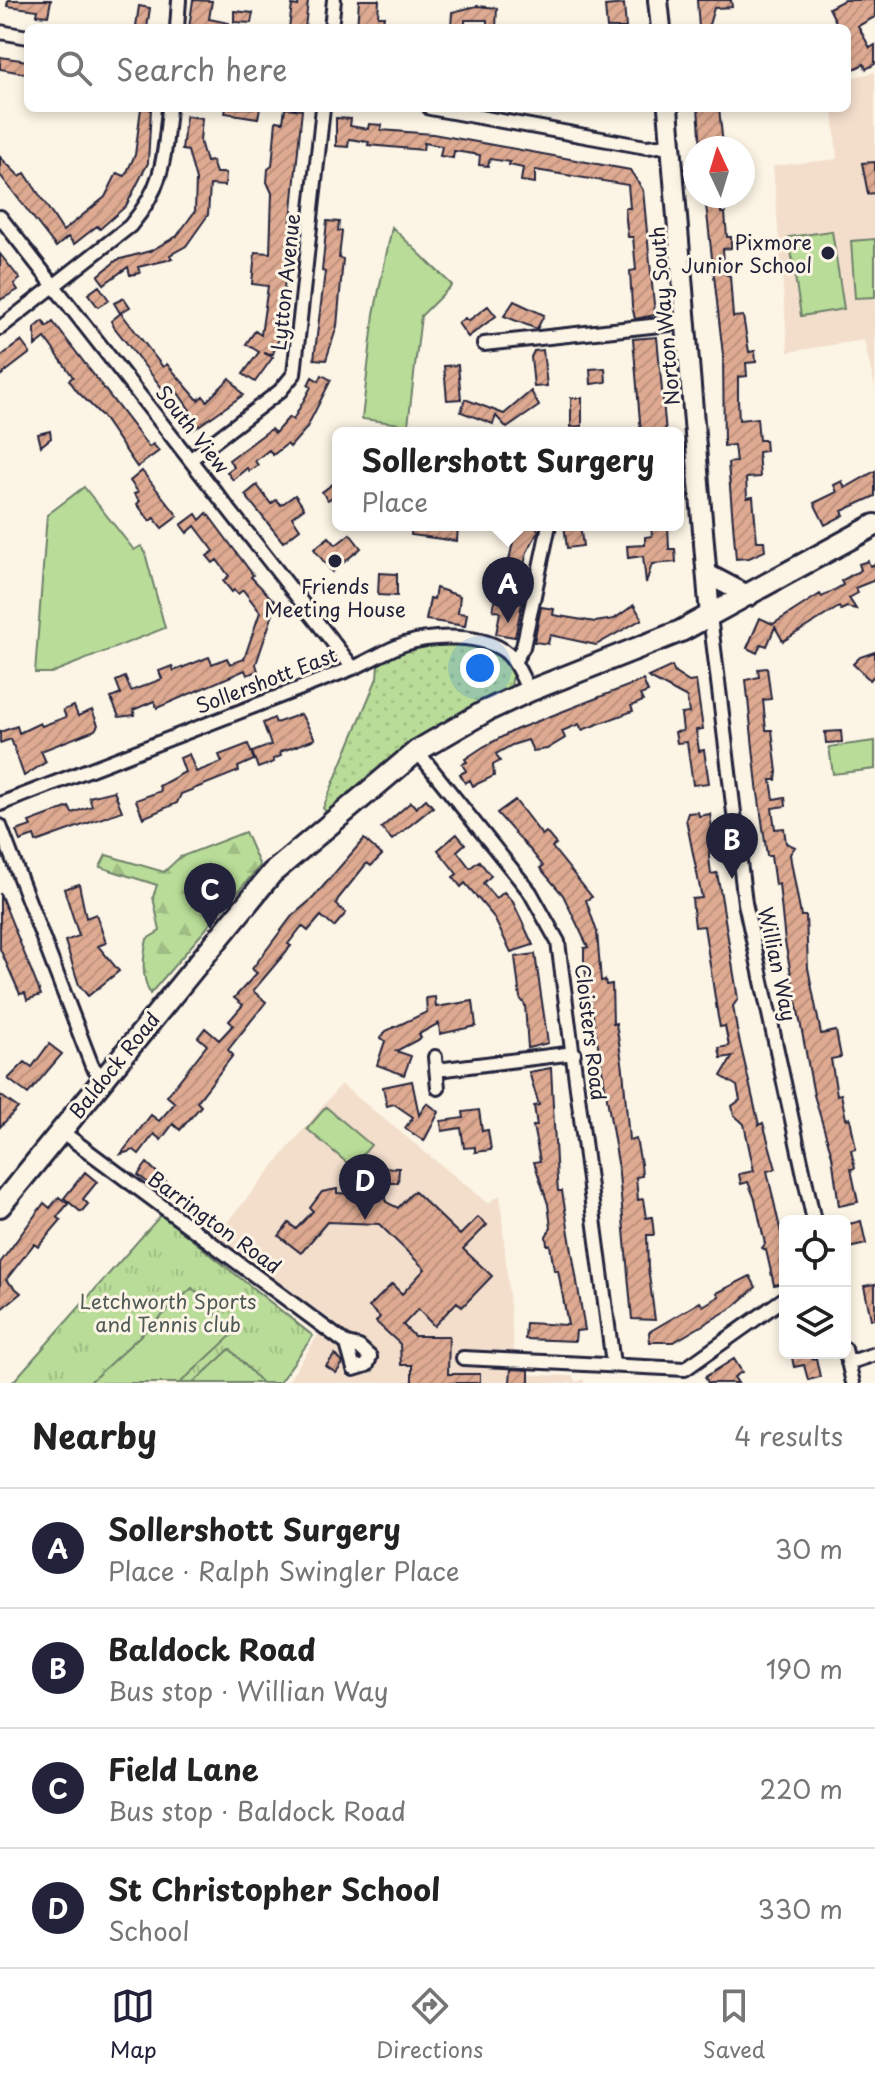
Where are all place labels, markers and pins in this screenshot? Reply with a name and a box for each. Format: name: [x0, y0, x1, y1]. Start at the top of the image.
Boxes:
place label: Pixmore Junior School: [681, 227, 812, 280]
marker: Pixmore Junior School: [819, 244, 837, 262]
marker: Friends Meeting House: [326, 552, 344, 570]
pin: A: [482, 557, 534, 623]
place label: Friends Meeting House: [264, 571, 406, 624]
pin: B: [706, 813, 758, 879]
pin: C: [184, 863, 236, 929]
pin: D: [339, 1154, 391, 1220]

